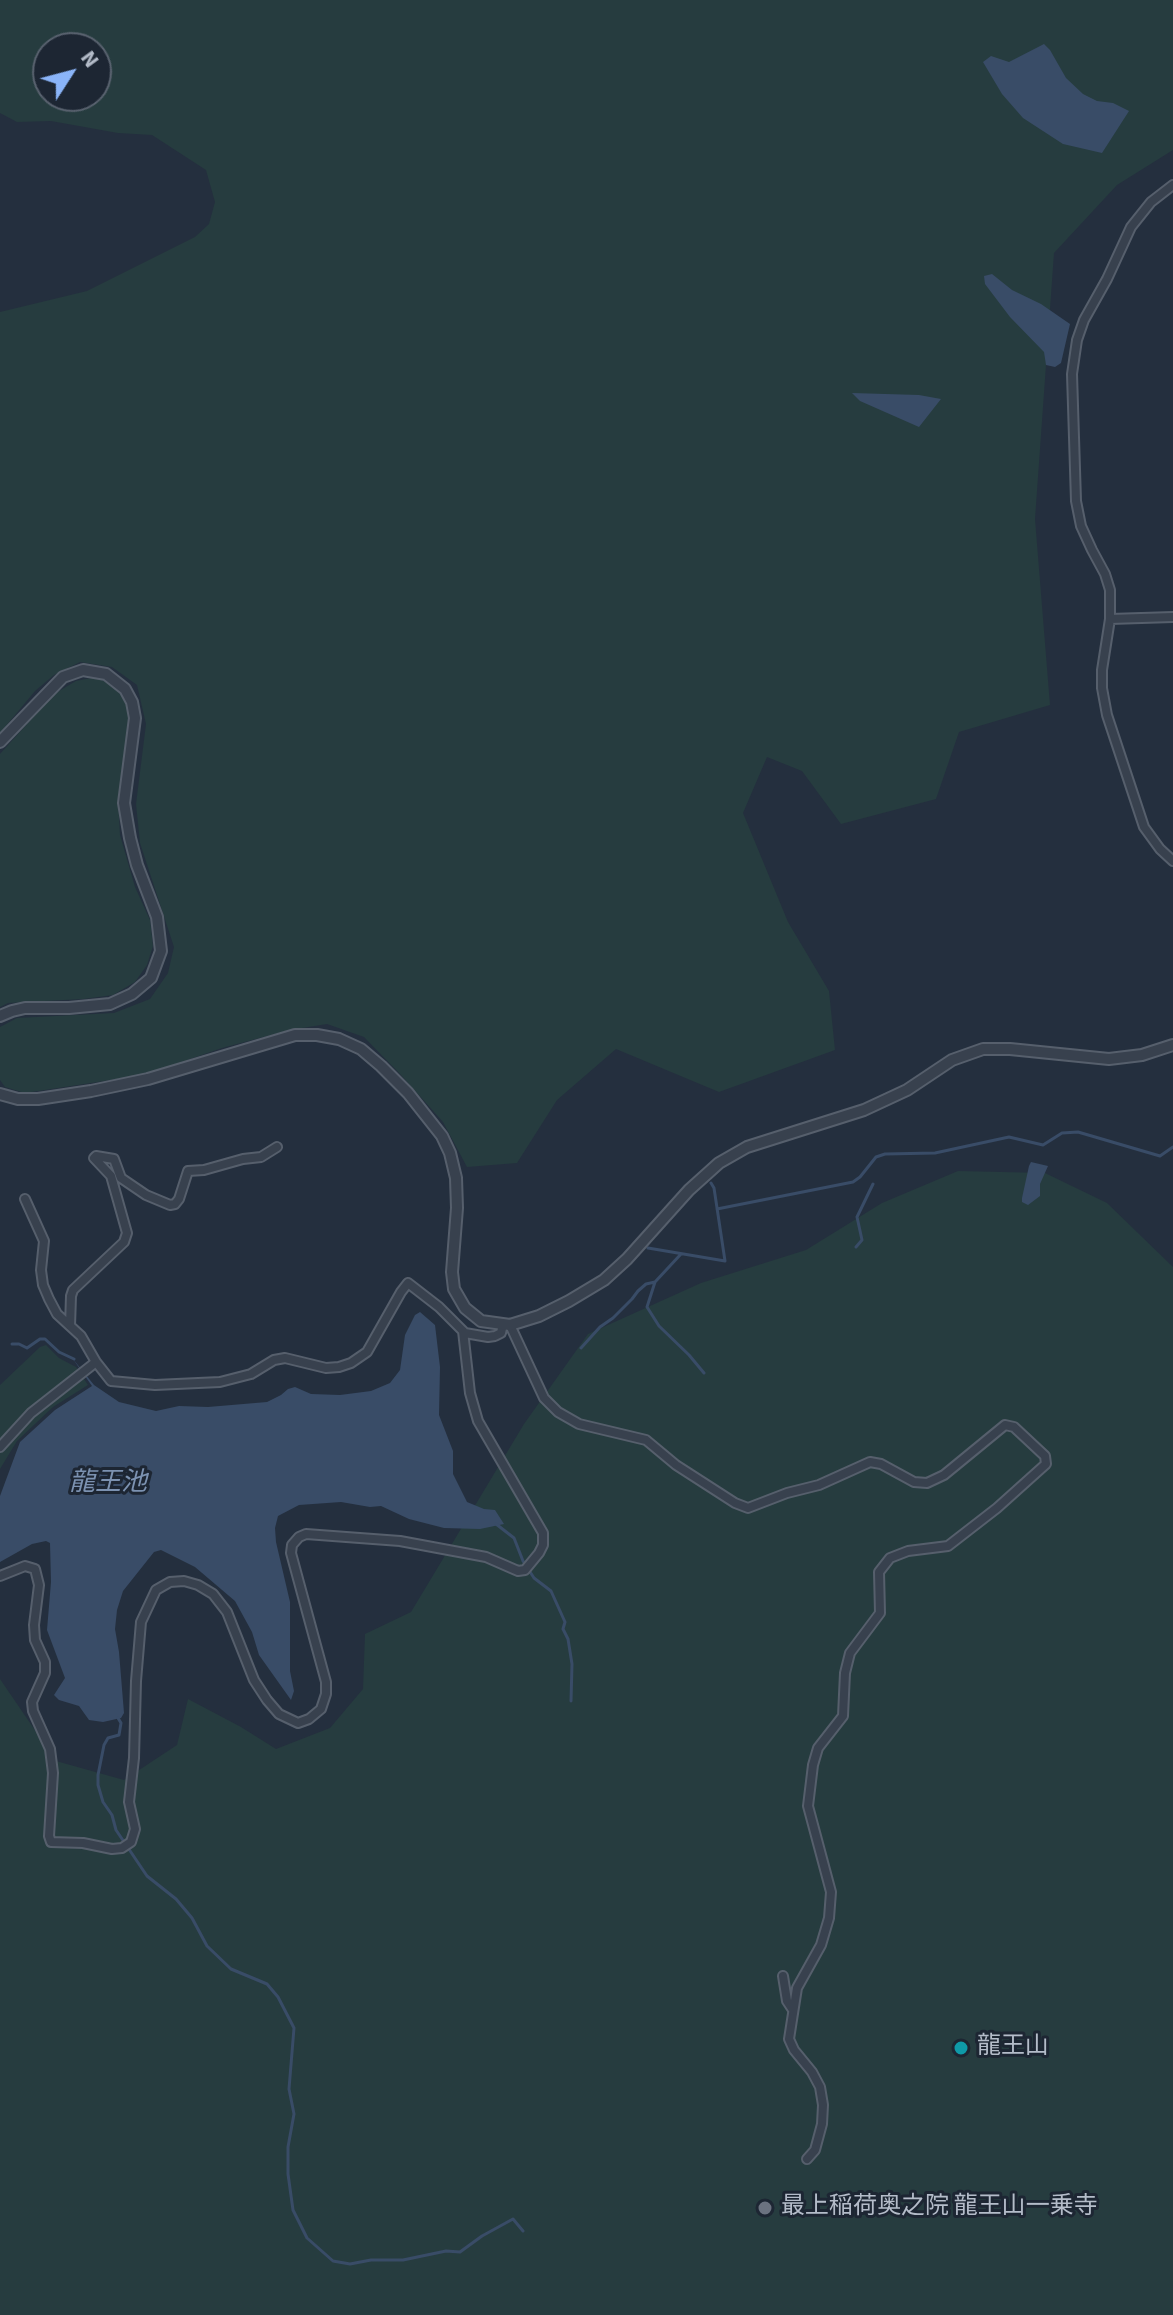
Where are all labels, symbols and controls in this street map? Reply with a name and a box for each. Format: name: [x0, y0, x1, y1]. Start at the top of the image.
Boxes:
north arrow: [32, 32, 112, 112]
text: N: [73, 44, 107, 74]
water label: 龍王池: [69, 1468, 147, 1500]
place label: 龍王山: [977, 2034, 1049, 2062]
marker: 龍王山: [952, 2039, 970, 2057]
place label: 最上稲荷奥之院 龍王山一乗寺: [781, 2194, 1098, 2222]
marker: 最上稲荷奥之院 龍王山一乗寺: [756, 2199, 774, 2217]

